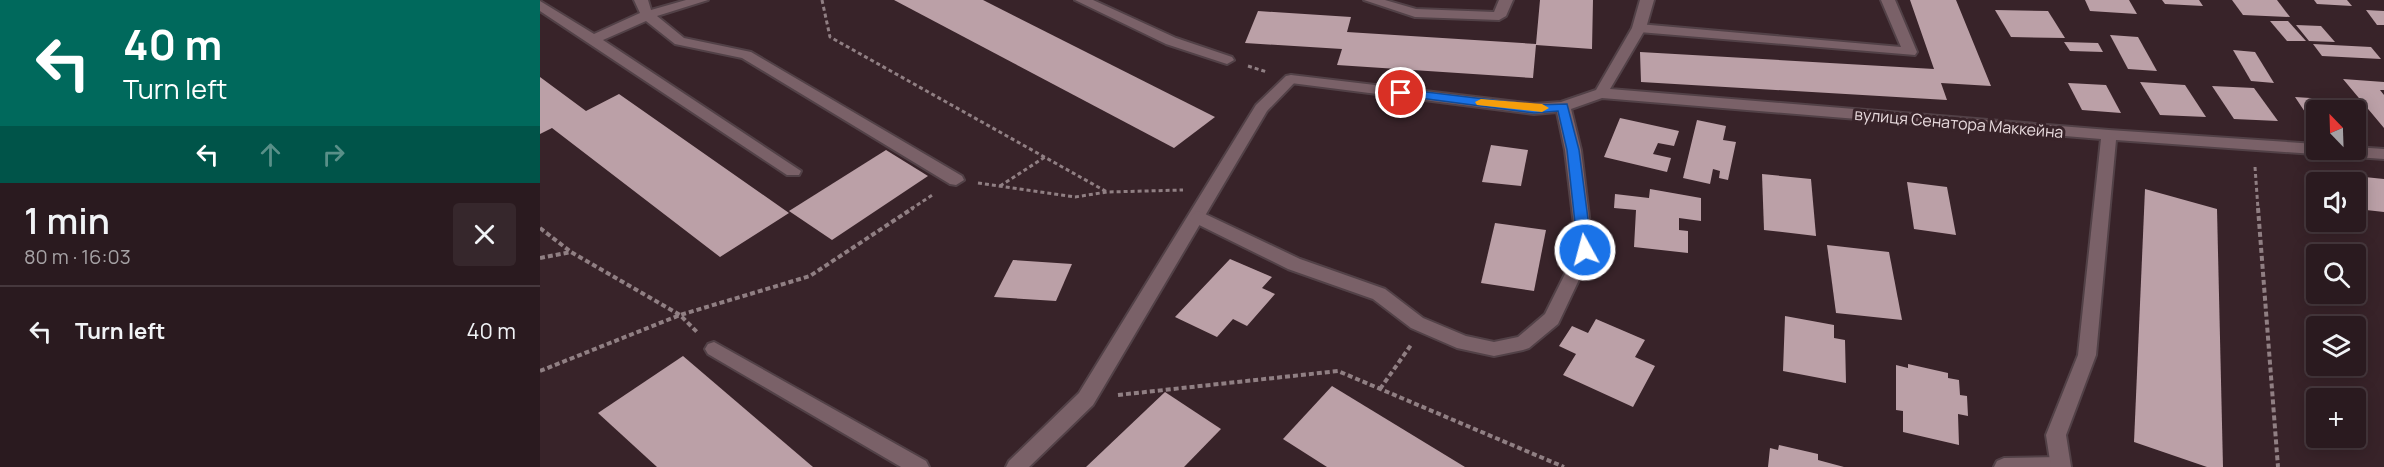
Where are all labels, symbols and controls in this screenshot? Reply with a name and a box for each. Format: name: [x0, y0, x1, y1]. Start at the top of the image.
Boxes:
text: 40 m: [123, 15, 222, 73]
icon: left: [24, 24, 102, 102]
pin: [1375, 67, 1426, 118]
text: Turn left: [123, 70, 227, 107]
icon: arrive: [1384, 76, 1417, 109]
north arrow: [2306, 100, 2366, 160]
map controls: [2306, 100, 2366, 448]
street label: вулиця Сенатора Маккейна: [1854, 103, 2064, 143]
icon: left: [191, 138, 224, 171]
icon: ahead: [254, 138, 287, 171]
icon: right: [317, 138, 350, 171]
button: sound: [2306, 172, 2366, 232]
text: 1 min: [24, 196, 110, 245]
button: close: [453, 203, 516, 266]
position arrow: [1553, 218, 1617, 282]
text: 80 m · 16:03: [24, 243, 131, 270]
button: search: [2306, 244, 2366, 304]
icon: left: [24, 315, 57, 348]
text: Turn left: [75, 316, 165, 346]
text: 40 m: [467, 316, 516, 346]
button: layers: [2306, 316, 2366, 376]
button: +: [2306, 388, 2366, 448]

